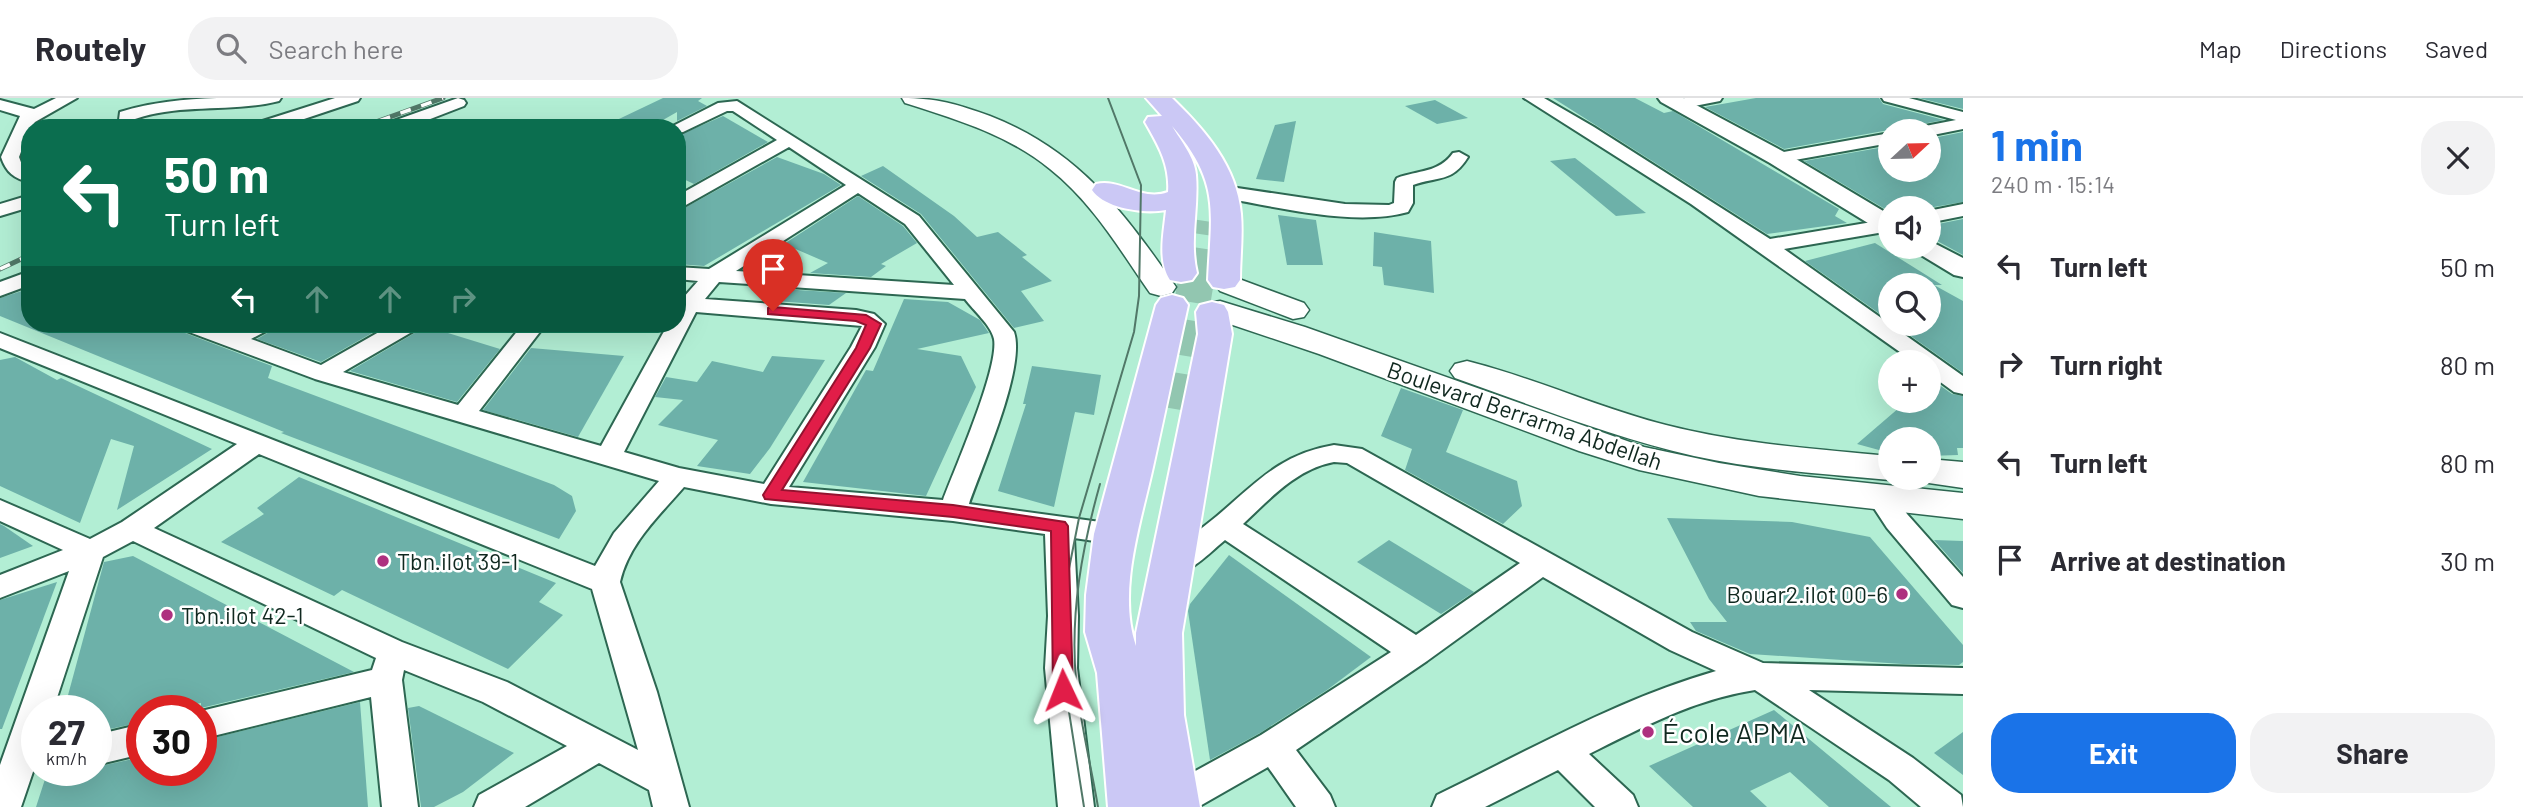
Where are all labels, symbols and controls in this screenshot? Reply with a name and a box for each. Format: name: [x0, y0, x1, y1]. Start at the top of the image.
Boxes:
search box: [188, 17, 678, 80]
text: Routely: [35, 28, 146, 68]
icon: search: [212, 29, 250, 67]
text: Search here: [268, 33, 404, 64]
text: Map: [2199, 34, 2242, 63]
text: Directions: [2280, 34, 2387, 63]
text: Saved: [2425, 34, 2488, 63]
north arrow: [1878, 119, 1941, 182]
map controls: [1878, 119, 1941, 490]
text: 1 min: [1991, 119, 2083, 169]
button: close: [2421, 121, 2495, 195]
text: 50 m: [164, 144, 269, 203]
icon: left: [49, 147, 140, 238]
text: 240 m · 15:14: [1991, 170, 2115, 198]
button: sound: [1878, 196, 1941, 259]
text: Turn left: [164, 204, 281, 242]
pin: [743, 239, 803, 311]
icon: left: [1991, 247, 2029, 285]
icon: arrive: [754, 250, 792, 288]
text: Turn left: [2050, 251, 2148, 282]
text: 50 m: [2440, 251, 2495, 282]
button: search: [1878, 273, 1941, 336]
icon: left: [225, 280, 263, 318]
icon: ahead: [298, 280, 336, 318]
icon: ahead: [371, 280, 409, 318]
icon: right: [444, 280, 482, 318]
icon: right: [1991, 345, 2029, 383]
text: Turn right: [2050, 349, 2163, 380]
text: 80 m: [2440, 349, 2495, 380]
button: +: [1878, 350, 1941, 413]
street label: Boulevard Berrarma Abdellah: [1384, 355, 1666, 475]
button: −: [1878, 427, 1941, 490]
icon: left: [1991, 443, 2029, 481]
text: Turn left: [2050, 447, 2148, 478]
text: 80 m: [2440, 447, 2495, 478]
icon: arrive: [1991, 541, 2029, 579]
text: Arrive at destination: [2050, 545, 2286, 576]
text: 30 m: [2440, 545, 2495, 576]
place label: Tbn.ilot 39-1: [397, 547, 518, 575]
marker: Tbn.ilot 39-1: [375, 553, 391, 569]
place label: Bouar2.ilot 00-6: [1726, 580, 1888, 608]
marker: Bouar2.ilot 00-6: [1894, 586, 1910, 602]
place label: Tbn.ilot 42-1: [181, 601, 304, 629]
marker: Tbn.ilot 42-1: [159, 607, 175, 623]
position arrow: [1026, 653, 1100, 727]
speed limit sign: 30: [126, 695, 217, 786]
text: 27: [48, 710, 85, 752]
button: Exit: [1991, 713, 2236, 793]
button: Share: [2250, 713, 2495, 793]
place label: École APMA: [1662, 715, 1806, 749]
marker: École APMA: [1640, 724, 1656, 740]
text: km/h: [46, 747, 87, 769]

